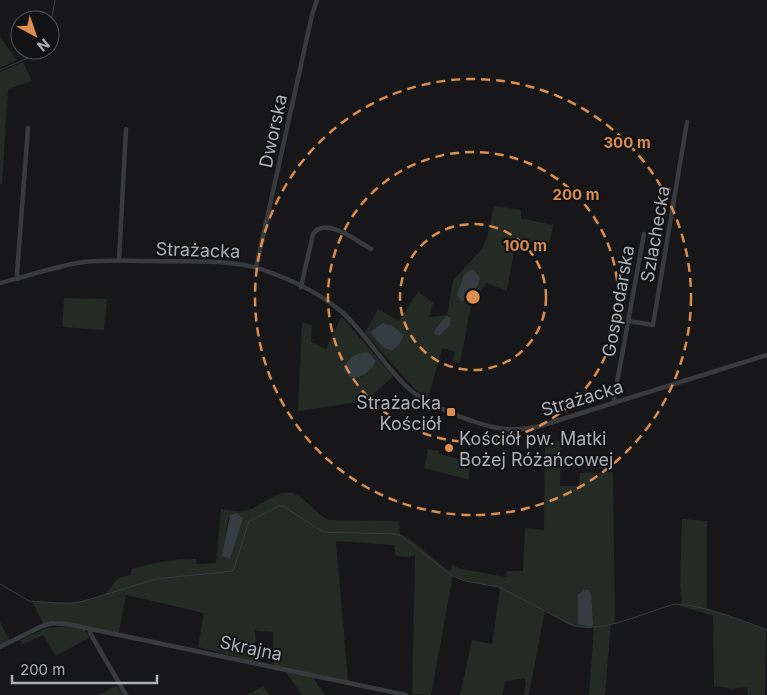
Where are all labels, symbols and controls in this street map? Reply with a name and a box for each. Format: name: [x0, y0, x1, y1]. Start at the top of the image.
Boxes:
north arrow: [10, 10, 60, 60]
text: N: [34, 35, 53, 55]
street label: Dworska: [255, 92, 291, 170]
text: 300 m: [603, 133, 651, 152]
street label: Szlachecka: [636, 184, 674, 284]
text: 200 m: [553, 185, 599, 204]
text: 100 m: [503, 236, 547, 255]
street label: Strażacka: [155, 238, 241, 262]
street label: Gospodarska: [598, 244, 638, 358]
centre of rings: [464, 288, 482, 306]
street label: Strażacka: [538, 376, 626, 420]
place label: Strażacka Kościół: [356, 392, 442, 434]
marker: Strażacka Kościół: [445, 406, 457, 418]
place label: Kościół pw. Matki Bożej Różańcowej: [459, 428, 613, 470]
marker: Kościół pw. Matki Bożej Różańcowej: [443, 442, 455, 454]
street label: Skrajna: [218, 631, 284, 665]
scale bar: [12, 652, 158, 684]
text: 200 m: [20, 660, 65, 679]

